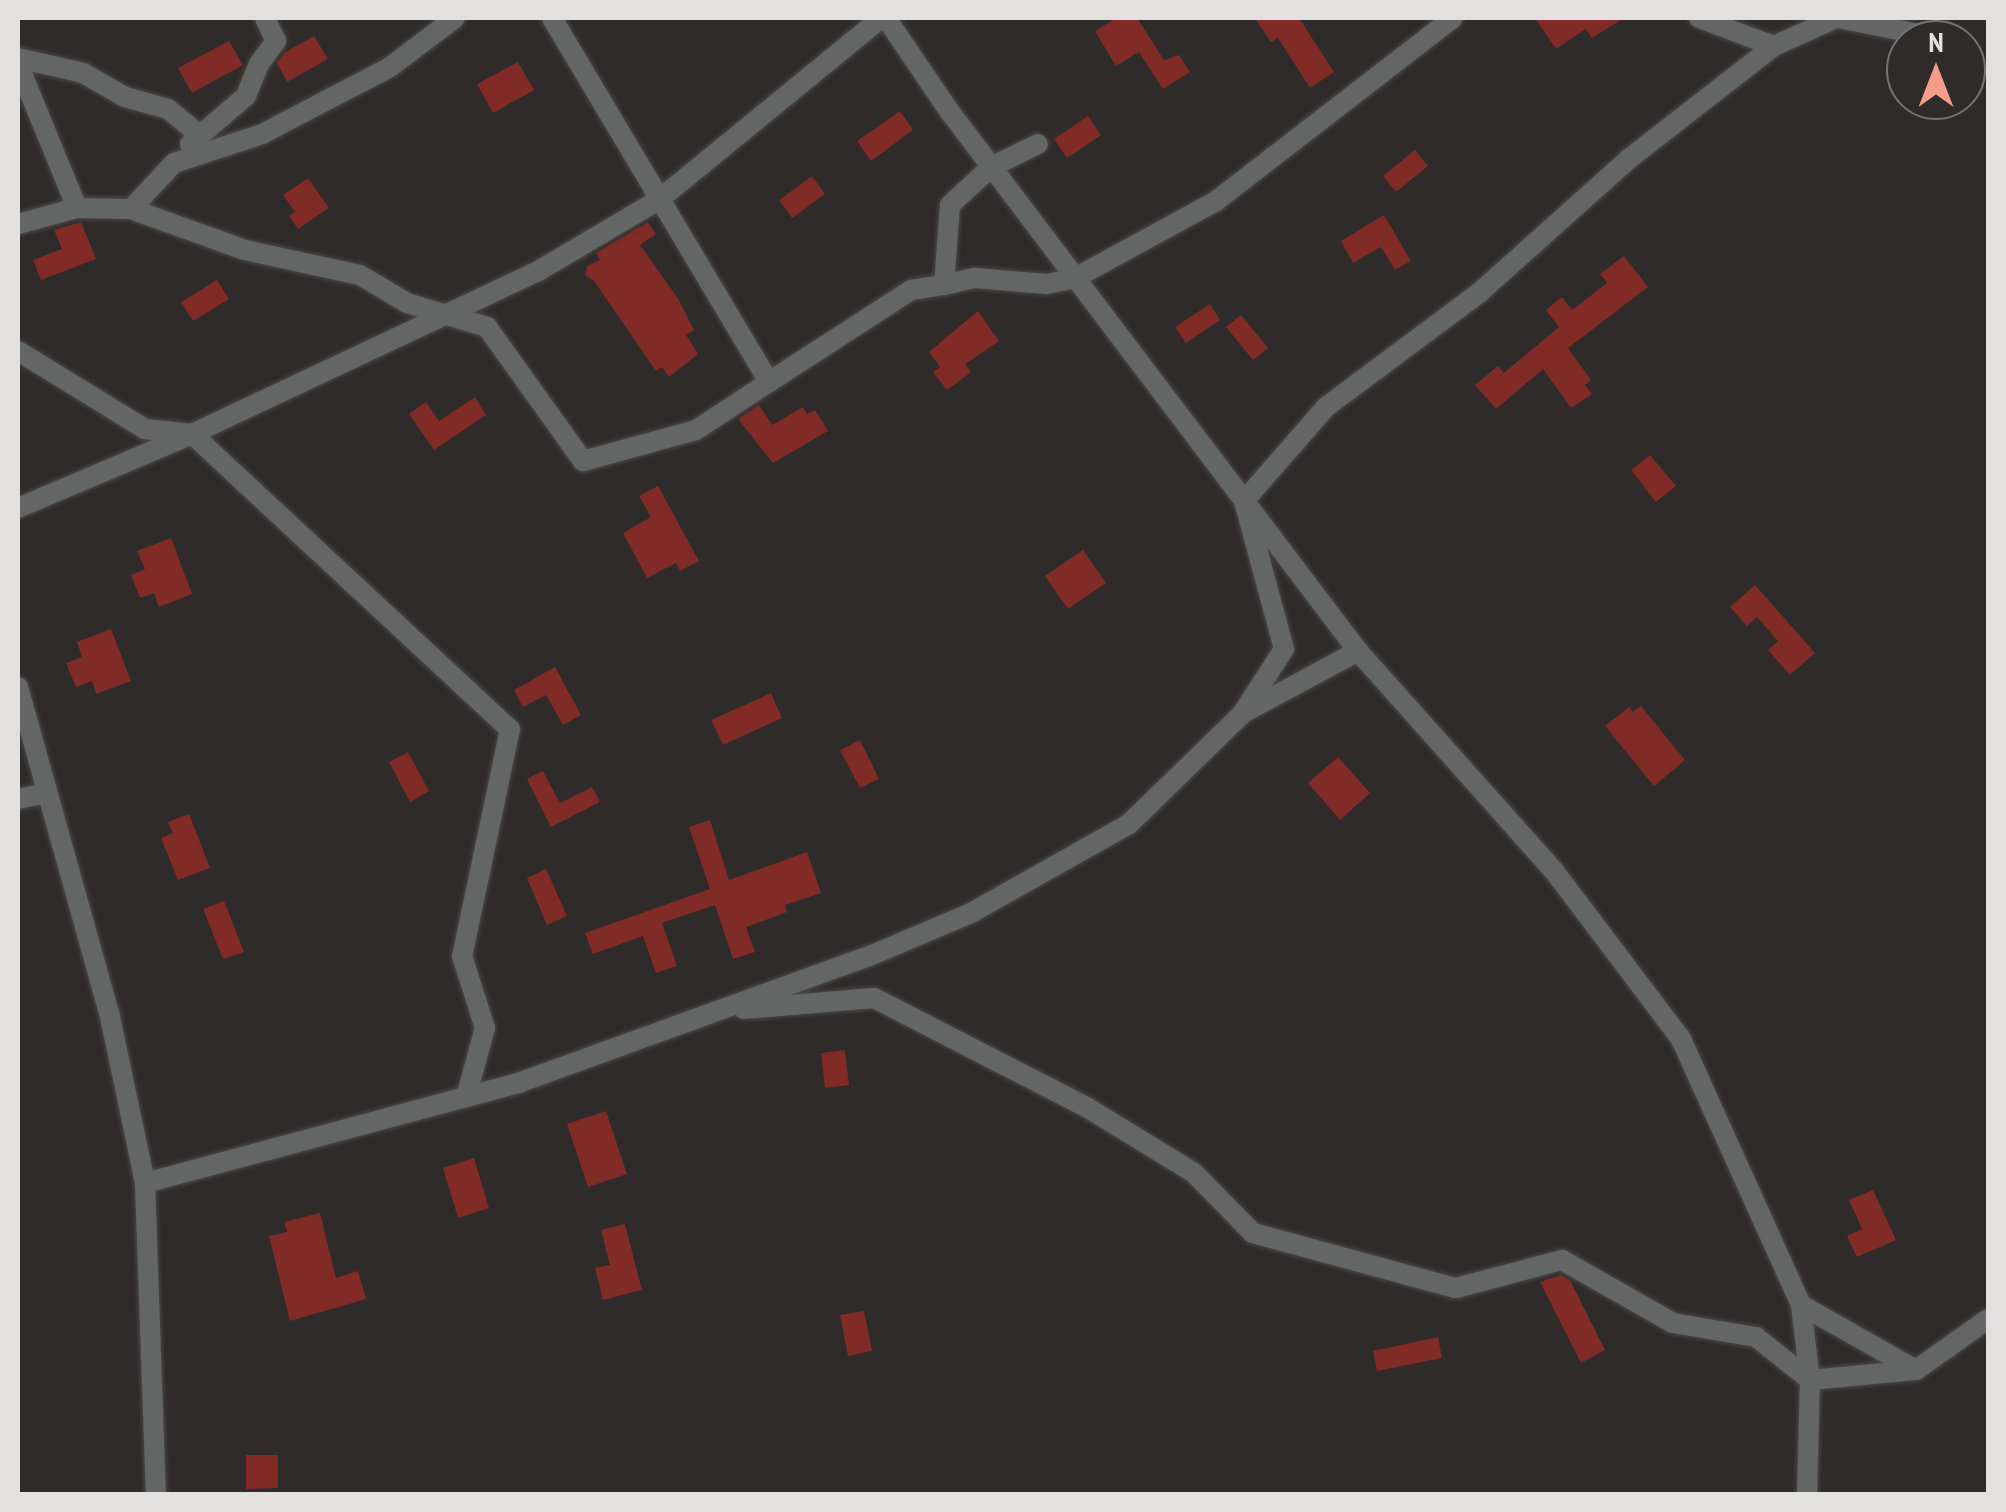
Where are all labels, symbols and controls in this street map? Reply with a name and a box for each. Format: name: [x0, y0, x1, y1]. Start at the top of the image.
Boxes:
north arrow: [1886, 20, 1986, 120]
text: N: [1928, 23, 1944, 60]

